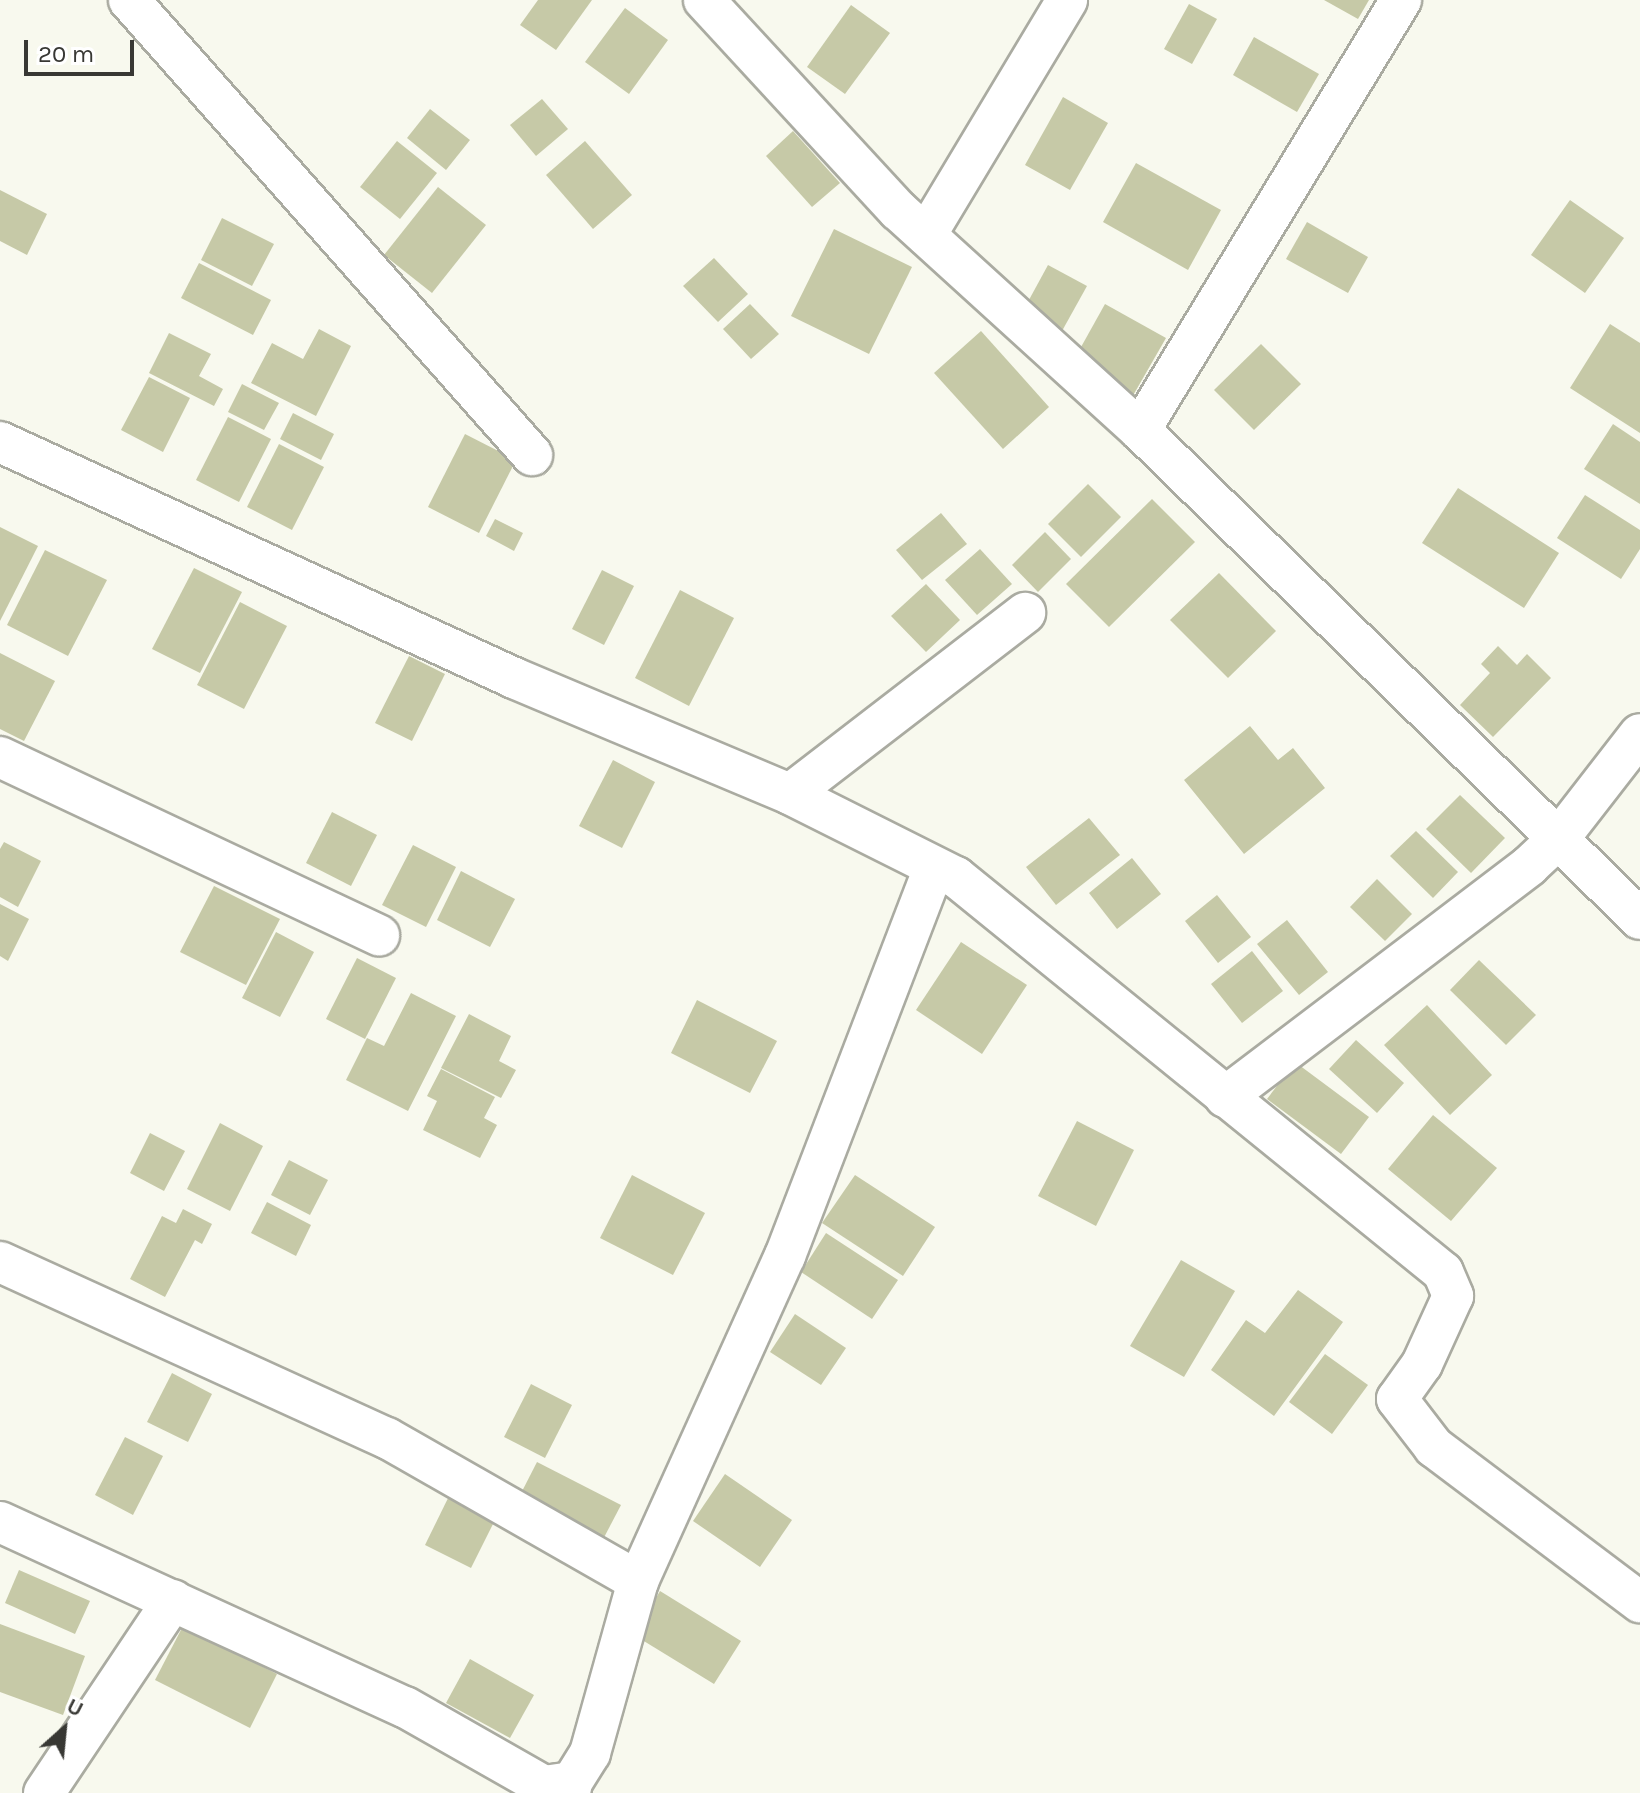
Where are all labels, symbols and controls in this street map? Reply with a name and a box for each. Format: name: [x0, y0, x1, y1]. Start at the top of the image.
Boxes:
scale bar: [28, 24, 138, 74]
text: 20 m: [38, 40, 94, 68]
north arrow: [24, 1689, 104, 1769]
text: U: [62, 1693, 88, 1723]

